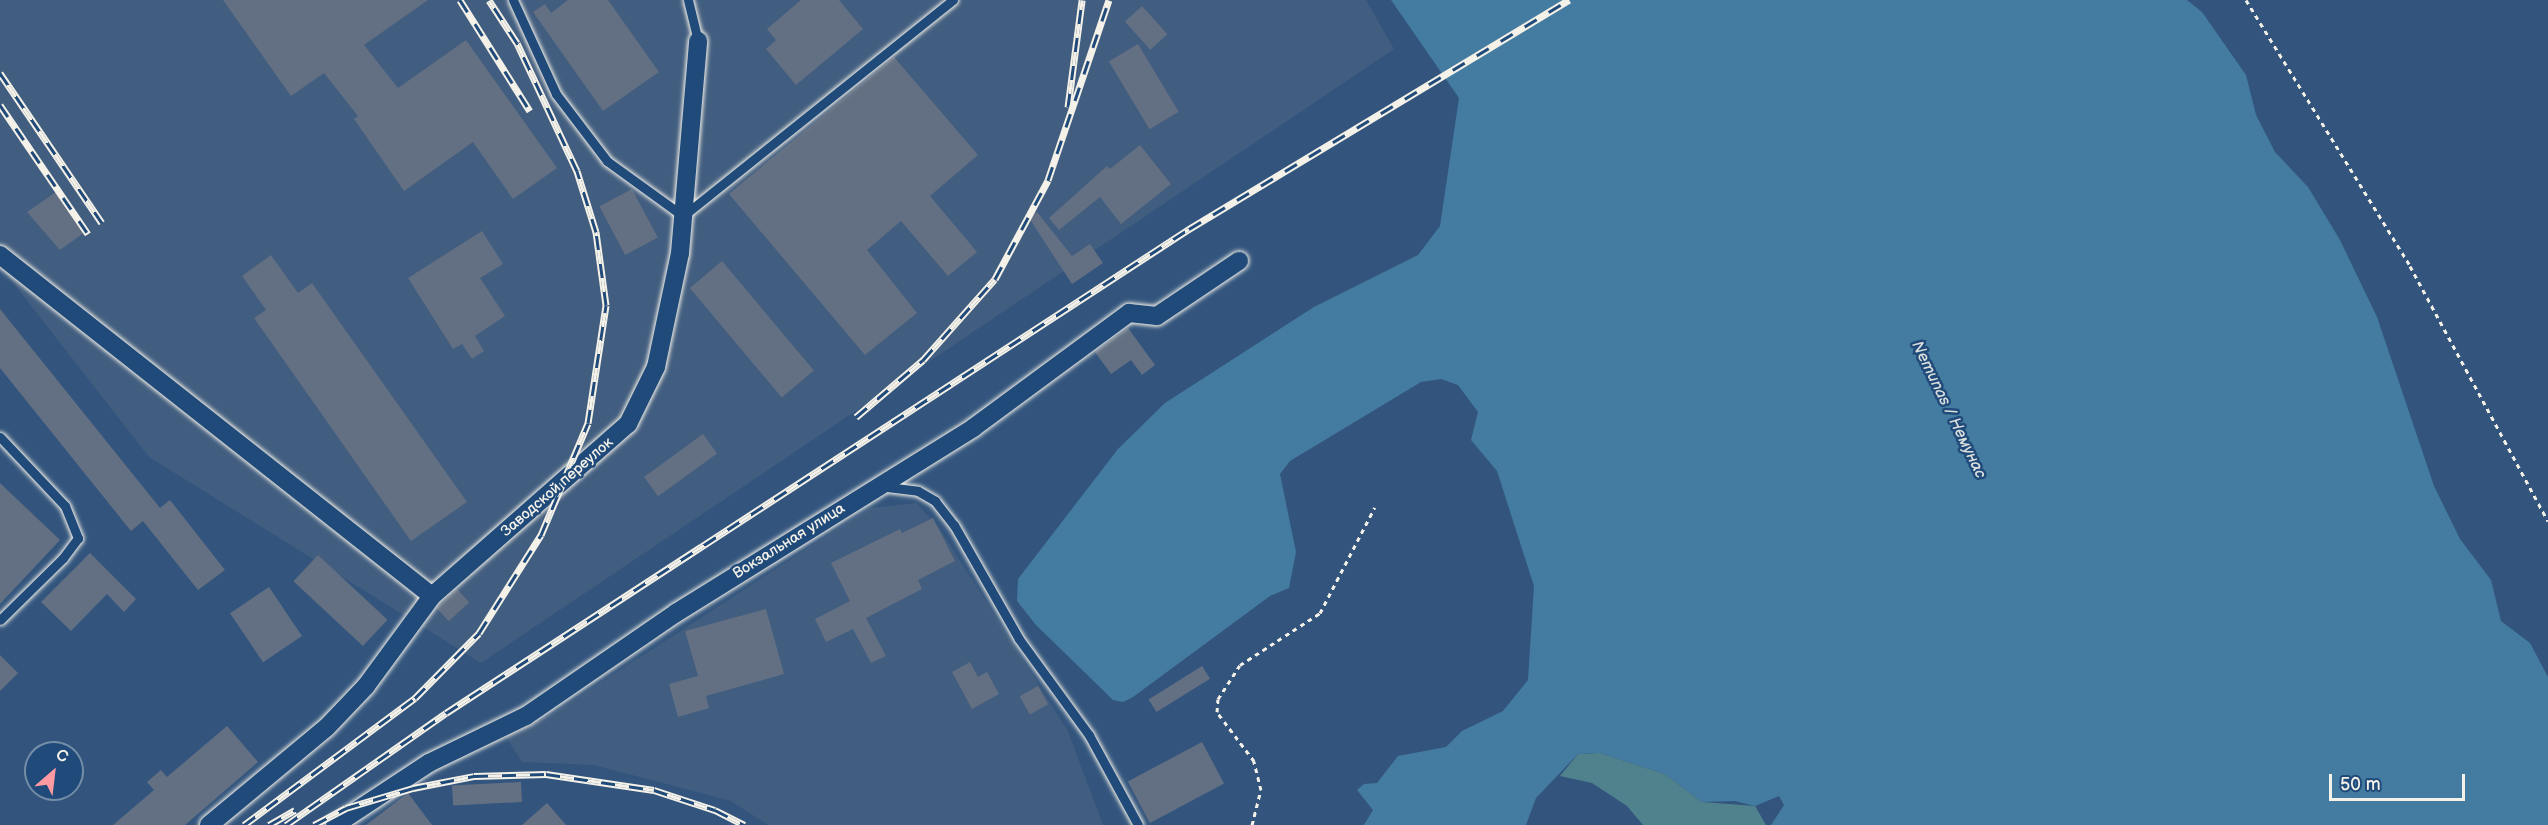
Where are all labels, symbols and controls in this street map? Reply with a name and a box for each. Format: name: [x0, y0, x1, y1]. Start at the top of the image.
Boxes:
water label: Nemunas / Немунас: [1906, 338, 1990, 482]
street label: Заводской переулок: [497, 433, 617, 541]
street label: Вокзальная улица: [730, 499, 848, 583]
north arrow: [24, 741, 84, 801]
text: С: [52, 745, 71, 767]
scale bar: [2332, 762, 2468, 800]
text: 50 m: [2340, 774, 2381, 795]

